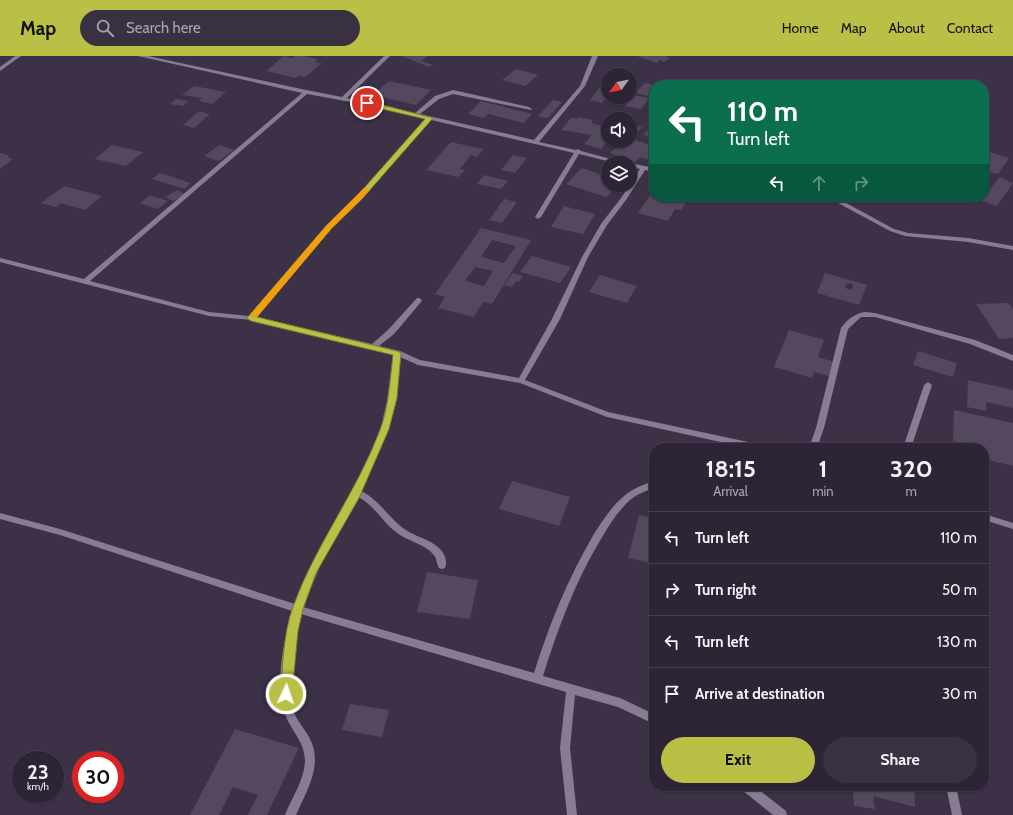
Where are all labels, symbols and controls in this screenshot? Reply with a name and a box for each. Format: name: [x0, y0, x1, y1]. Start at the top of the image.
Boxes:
search box: [80, 10, 360, 46]
text: Map: [20, 17, 56, 40]
icon: search: [94, 17, 116, 39]
text: Search here: [126, 19, 201, 37]
text: Home: [782, 19, 819, 37]
text: Map: [841, 19, 866, 37]
text: About: [888, 19, 925, 37]
text: Contact: [947, 19, 993, 37]
north arrow: [601, 68, 637, 104]
map controls: [601, 68, 637, 192]
pin: [350, 86, 384, 120]
icon: arrive: [356, 92, 378, 114]
text: 110 m: [727, 94, 798, 128]
icon: left: [661, 96, 713, 148]
button: sound: [601, 112, 637, 148]
text: Turn left: [727, 128, 790, 150]
button: layers: [601, 156, 637, 192]
icon: left: [766, 172, 788, 194]
icon: ahead: [808, 172, 830, 194]
icon: right: [850, 172, 872, 194]
text: 18:15: [705, 454, 756, 483]
text: 1: [818, 454, 827, 483]
text: 320: [890, 454, 933, 483]
text: Arrival: [713, 483, 748, 499]
text: min: [812, 483, 834, 499]
text: m: [906, 483, 917, 499]
icon: left: [661, 527, 683, 549]
text: Turn left: [695, 529, 749, 547]
text: 110 m: [940, 529, 977, 547]
icon: right: [661, 579, 683, 601]
text: Turn right: [695, 581, 756, 599]
text: 50 m: [942, 581, 977, 599]
icon: left: [661, 631, 683, 653]
text: Turn left: [695, 633, 749, 651]
text: 130 m: [937, 633, 977, 651]
position arrow: [265, 673, 307, 715]
icon: arrive: [661, 683, 683, 705]
text: Arrive at destination: [695, 685, 825, 703]
text: 30 m: [942, 685, 977, 703]
button: Exit: [661, 737, 815, 783]
button: Share: [823, 737, 977, 783]
speed limit sign: 30: [72, 751, 124, 803]
text: 23: [27, 760, 49, 784]
text: km/h: [27, 780, 49, 793]

